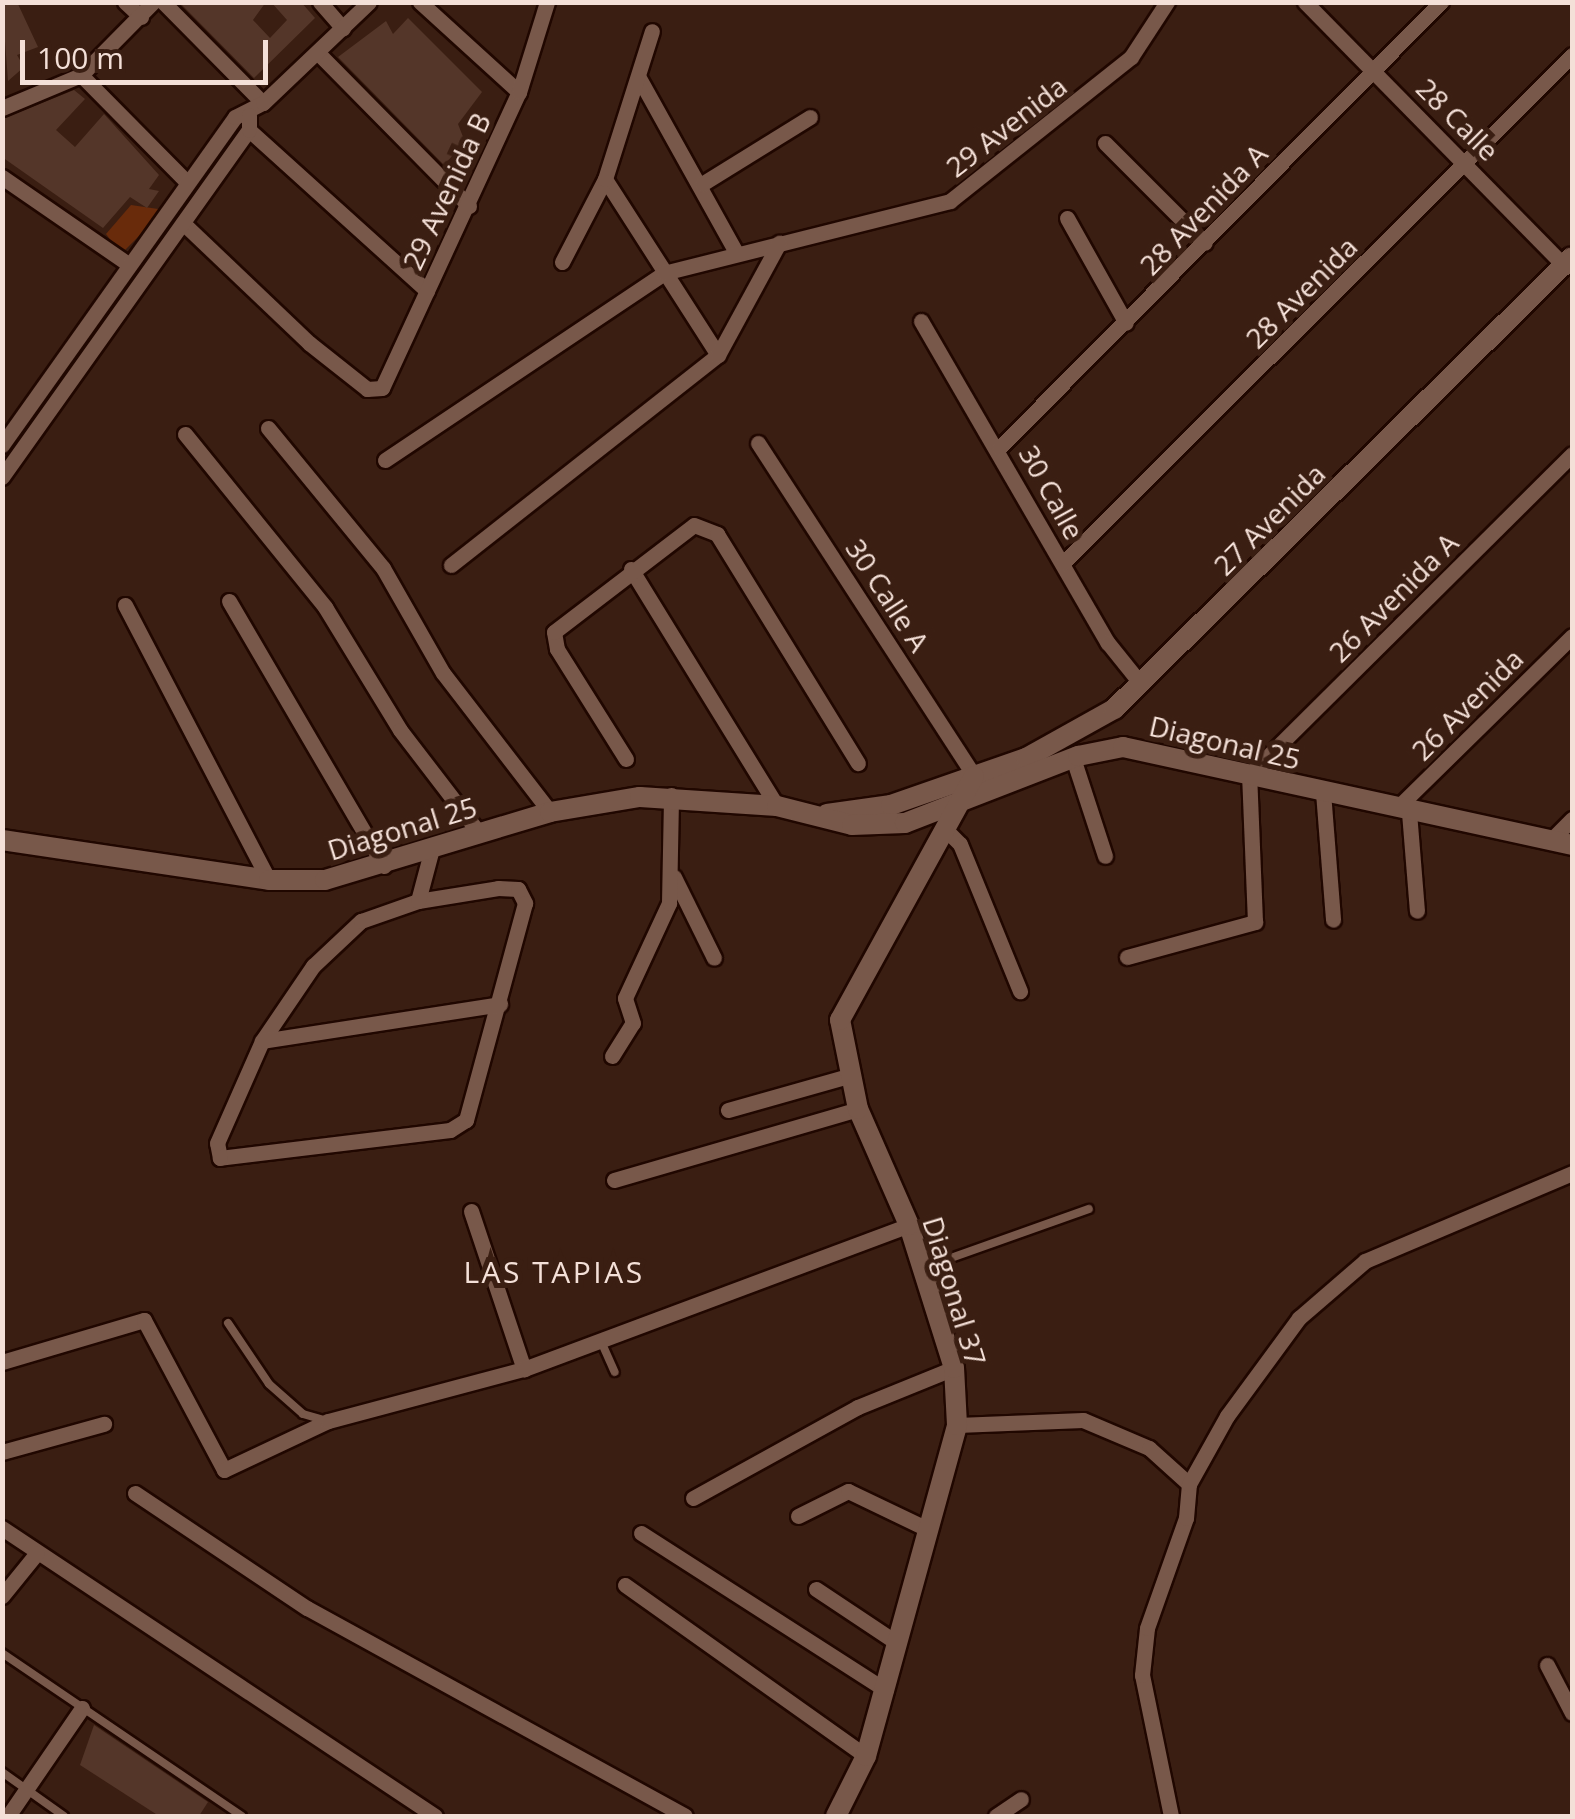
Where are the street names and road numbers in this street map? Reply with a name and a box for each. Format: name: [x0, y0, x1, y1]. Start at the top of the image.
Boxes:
street label: 29 Avenida: [939, 69, 1073, 183]
street label: 28 Calle: [1410, 71, 1506, 167]
street label: 29 Avenida B: [395, 107, 497, 275]
street label: 28 Avenida A: [1132, 137, 1274, 281]
street label: 28 Avenida: [1238, 229, 1364, 355]
street label: 30 Calle: [1012, 439, 1092, 545]
street label: 27 Avenida: [1206, 456, 1332, 582]
street label: 26 Avenida A: [1322, 526, 1464, 668]
street label: 30 Calle A: [839, 532, 937, 658]
street label: 26 Avenida: [1404, 641, 1530, 767]
street label: Diagonal 25: [1146, 708, 1304, 776]
street label: Diagonal 25: [323, 789, 481, 867]
street label: Diagonal 37: [916, 1212, 994, 1370]

